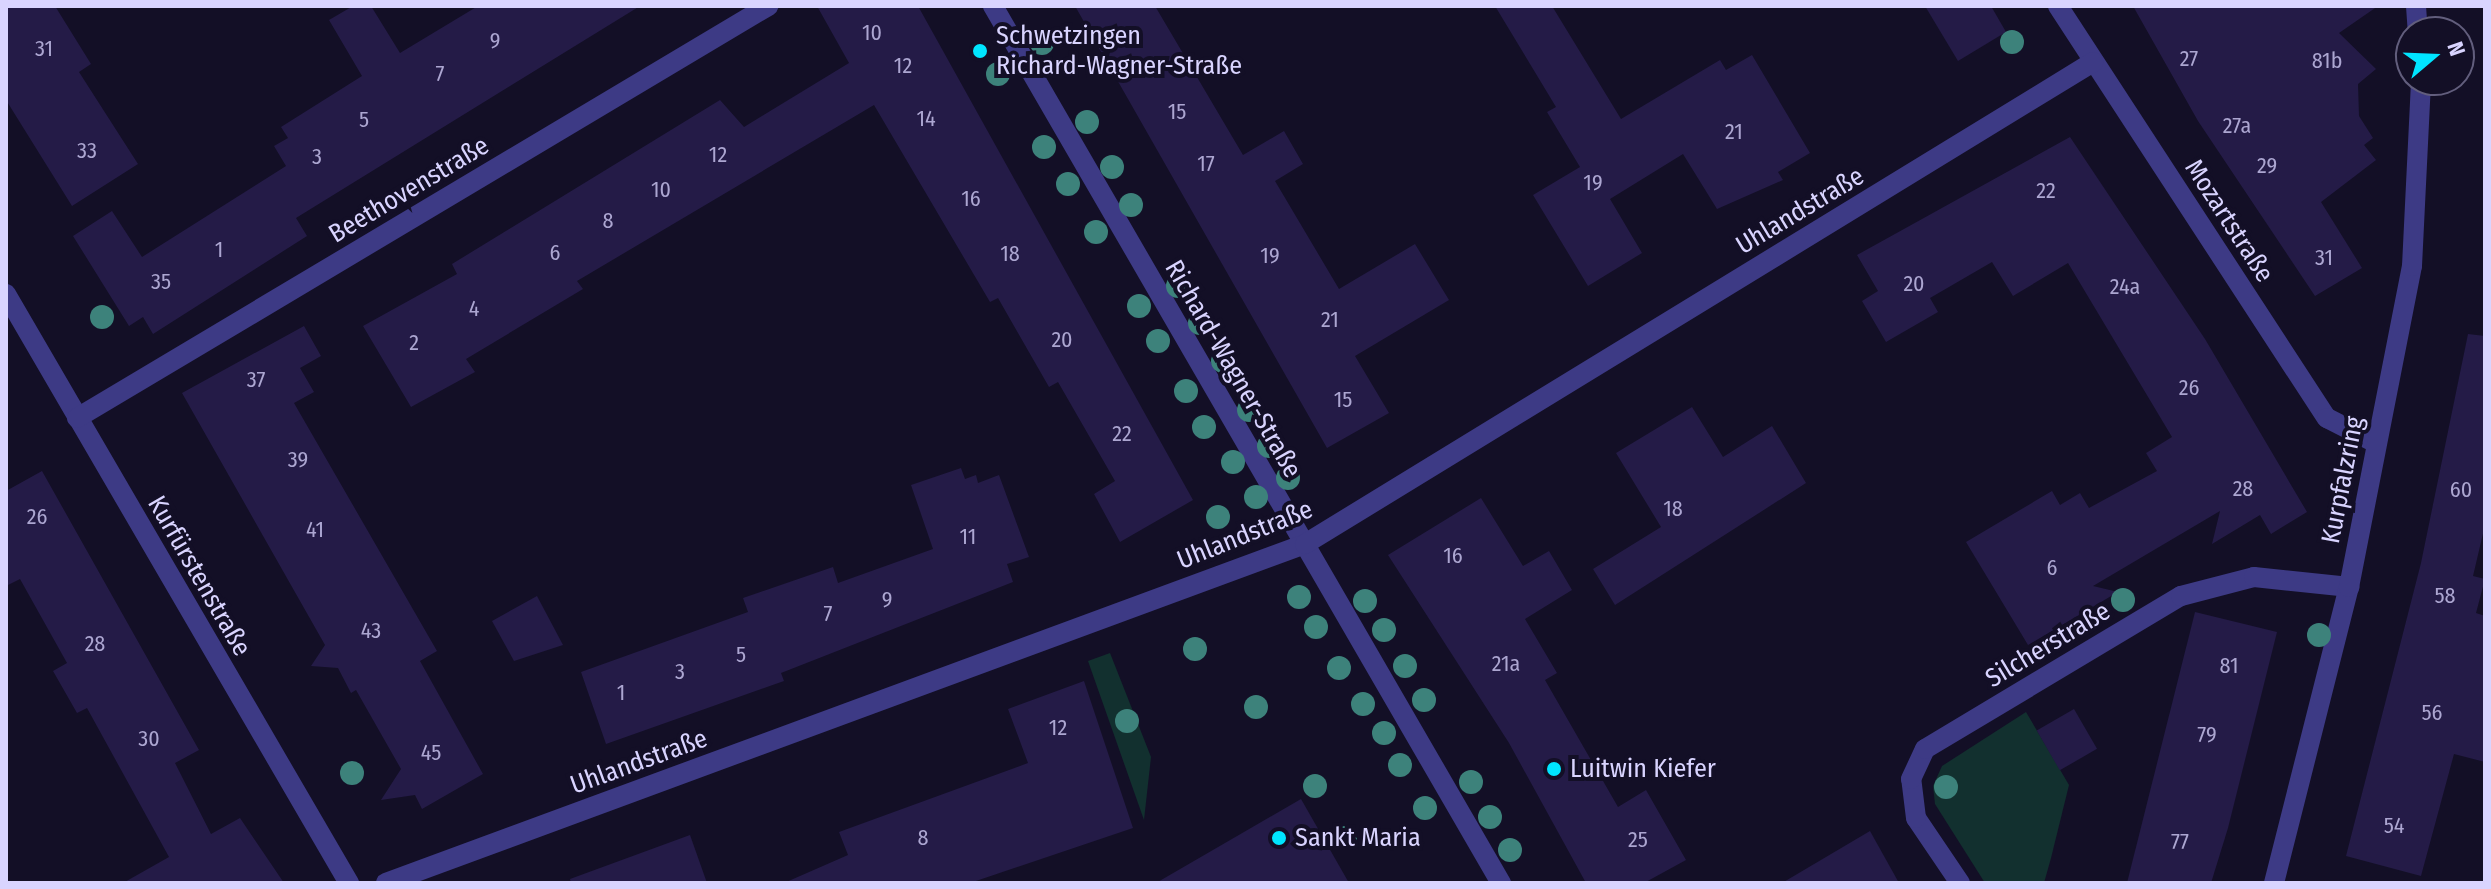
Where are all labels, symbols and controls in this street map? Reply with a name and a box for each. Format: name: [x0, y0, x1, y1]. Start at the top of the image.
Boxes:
north arrow: [2395, 16, 2475, 96]
house number: 10: [862, 20, 882, 46]
place label: Schwetzingen Richard-Wagner-Straße: [996, 20, 1242, 82]
house number: 9: [490, 28, 500, 54]
house number: 31: [35, 36, 53, 62]
text: N: [2441, 38, 2471, 59]
marker: Schwetzingen Richard-Wagner-Straße: [971, 42, 989, 60]
house number: 27: [2180, 46, 2198, 72]
house number: 81b: [2312, 48, 2342, 74]
house number: 12: [894, 53, 912, 79]
house number: 7: [436, 61, 444, 87]
house number: 15: [1168, 99, 1186, 125]
house number: 14: [916, 106, 936, 132]
house number: 5: [359, 107, 369, 133]
house number: 27a: [2223, 113, 2251, 139]
house number: 21: [1725, 119, 1743, 145]
street label: Beethovenstraße: [323, 130, 495, 250]
house number: 33: [77, 138, 97, 164]
house number: 12: [709, 142, 727, 168]
house number: 3: [312, 144, 322, 170]
house number: 17: [1197, 151, 1215, 177]
house number: 29: [2257, 153, 2277, 179]
street label: Mozartstraße: [2178, 154, 2280, 288]
street label: Uhlandstraße: [1730, 161, 1870, 261]
house number: 19: [1583, 170, 1603, 196]
house number: 10: [651, 177, 671, 203]
house number: 22: [2036, 178, 2056, 204]
house number: 16: [961, 186, 981, 212]
house number: 8: [603, 208, 613, 234]
house number: 1: [215, 237, 223, 263]
house number: 6: [550, 240, 560, 266]
house number: 18: [1000, 241, 1020, 267]
house number: 19: [1260, 243, 1280, 269]
house number: 31: [2315, 245, 2333, 271]
street label: Richard-Wagner-Straße: [1158, 255, 1308, 483]
house number: 35: [151, 269, 171, 295]
house number: 20: [1903, 271, 1925, 297]
house number: 24a: [2110, 274, 2140, 300]
house number: 4: [469, 296, 479, 322]
house number: 21: [1321, 307, 1339, 333]
house number: 20: [1051, 327, 1073, 353]
house number: 2: [409, 330, 419, 356]
house number: 37: [247, 367, 265, 393]
house number: 26: [2179, 375, 2199, 401]
house number: 15: [1334, 387, 1352, 413]
street label: Kurpfalzring: [2315, 414, 2371, 546]
house number: 22: [1112, 421, 1132, 447]
house number: 39: [288, 447, 308, 473]
house number: 28: [2233, 476, 2253, 502]
house number: 60: [2450, 477, 2472, 503]
street label: Kurfürstenstraße: [141, 490, 257, 662]
street label: Uhlandstraße: [1173, 494, 1317, 576]
house number: 18: [1663, 496, 1683, 522]
house number: 26: [27, 504, 47, 530]
house number: 41: [306, 517, 324, 543]
house number: 11: [960, 524, 976, 550]
house number: 16: [1443, 543, 1463, 569]
house number: 6: [2047, 555, 2057, 581]
house number: 58: [2434, 583, 2456, 609]
house number: 9: [882, 587, 892, 613]
street label: Silcherstraße: [1980, 596, 2116, 694]
house number: 7: [824, 601, 832, 627]
house number: 43: [361, 618, 381, 644]
house number: 28: [85, 631, 105, 657]
house number: 5: [736, 642, 746, 668]
house number: 21a: [1492, 651, 1520, 677]
house number: 81: [2219, 653, 2239, 679]
house number: 3: [675, 659, 685, 685]
house number: 1: [617, 680, 625, 706]
house number: 56: [2421, 700, 2443, 726]
house number: 12: [1049, 715, 1067, 741]
house number: 79: [2197, 722, 2217, 748]
street label: Uhlandstraße: [566, 723, 712, 801]
house number: 30: [138, 726, 160, 752]
house number: 45: [421, 740, 441, 766]
place label: Luitwin Kiefer: [1570, 753, 1716, 785]
marker: Luitwin Kiefer: [1545, 760, 1563, 778]
house number: 54: [2384, 813, 2404, 839]
place label: Sankt Maria: [1295, 822, 1421, 854]
house number: 8: [918, 825, 928, 851]
house number: 25: [1628, 827, 1648, 853]
marker: Sankt Maria: [1270, 829, 1288, 847]
house number: 77: [2171, 829, 2189, 855]

